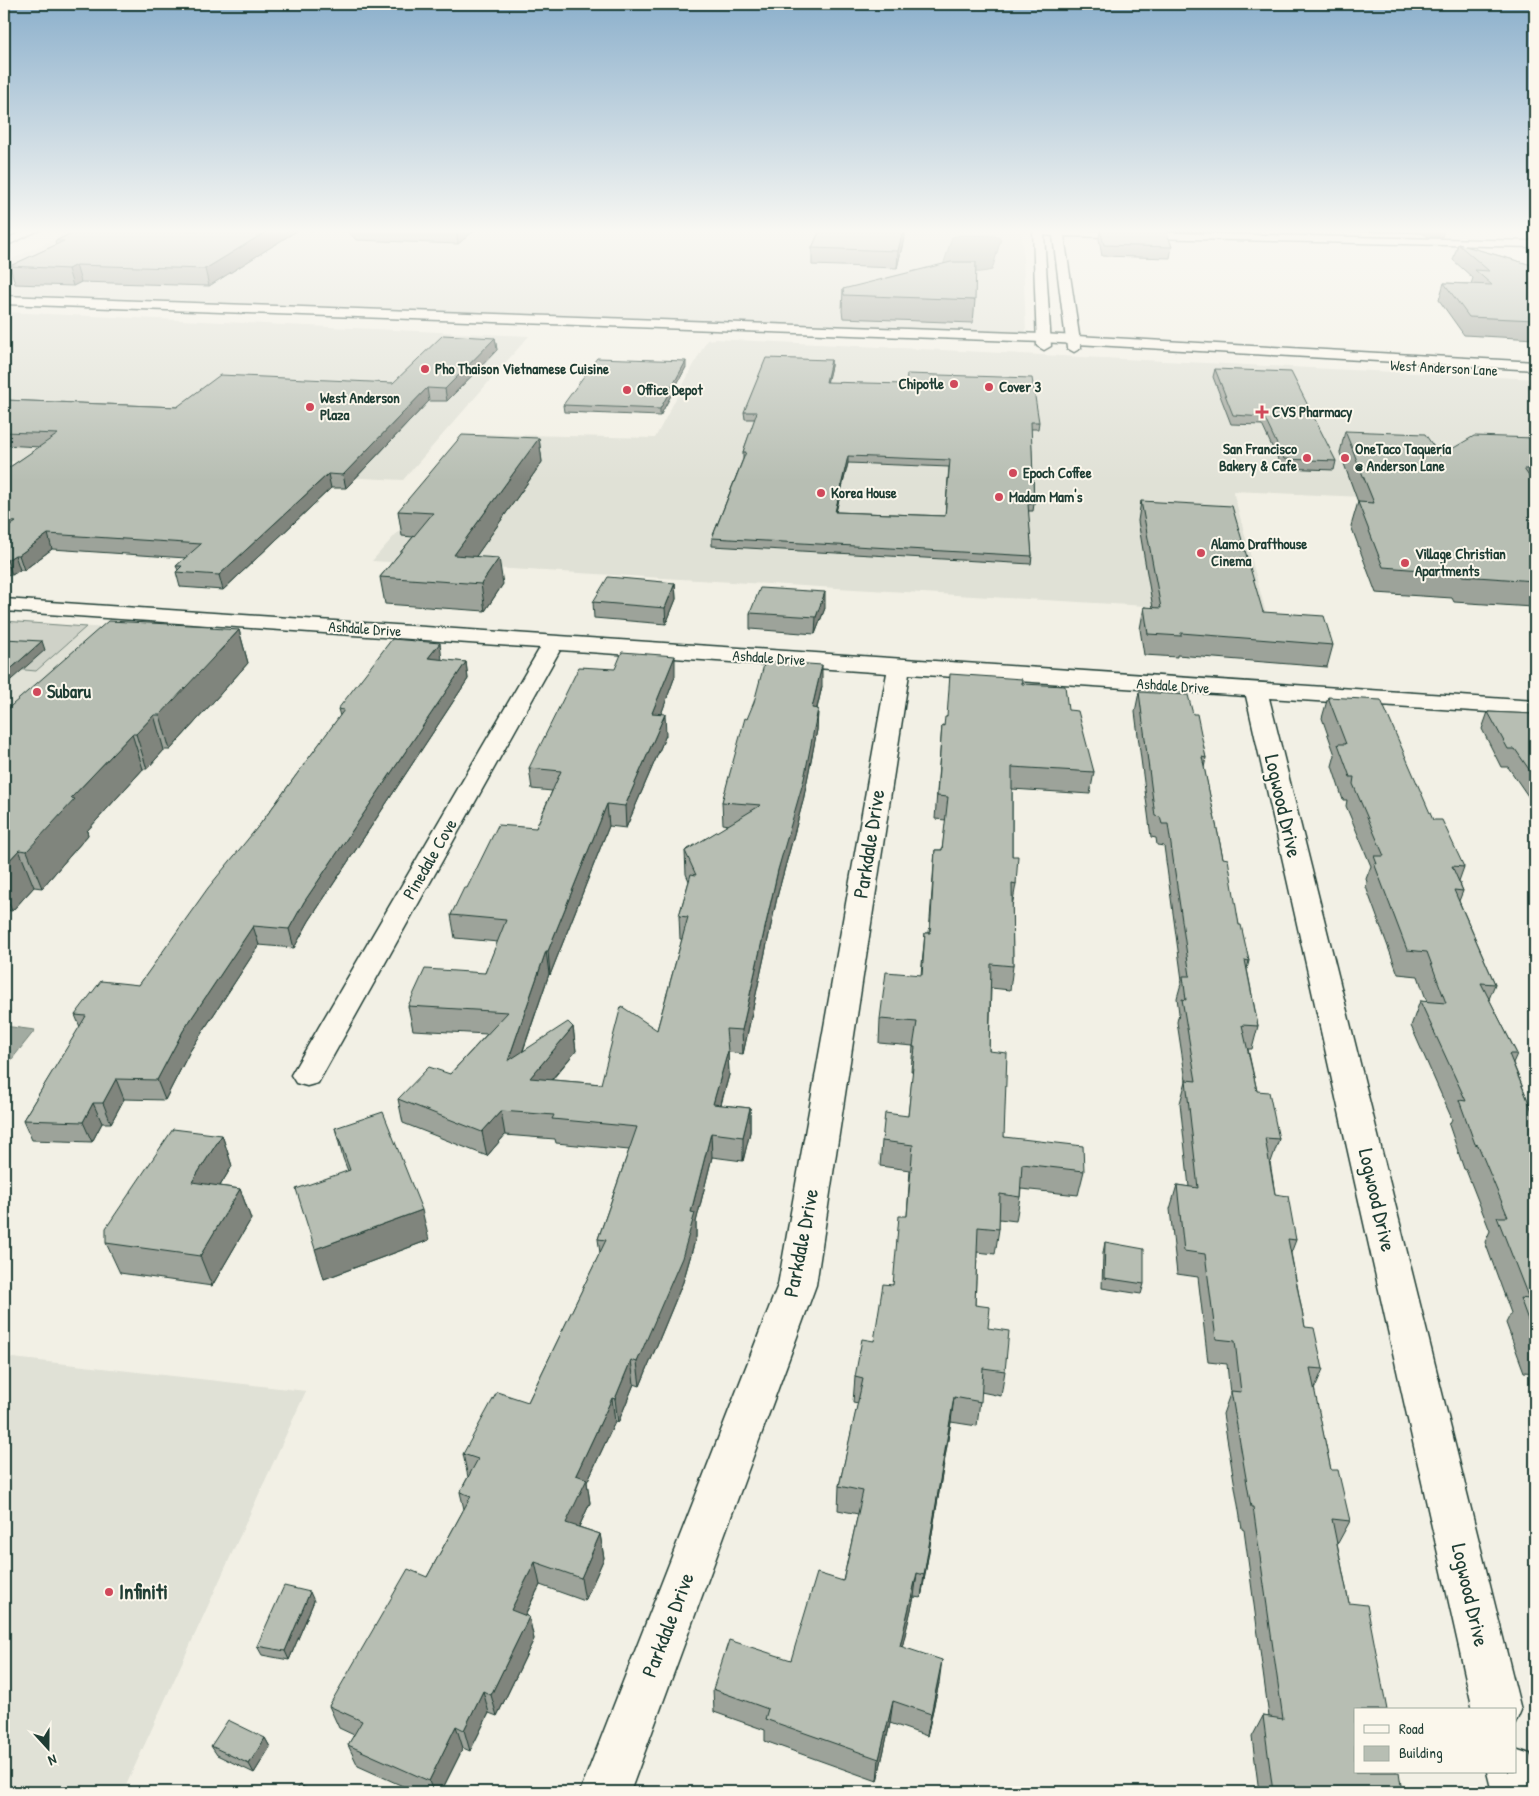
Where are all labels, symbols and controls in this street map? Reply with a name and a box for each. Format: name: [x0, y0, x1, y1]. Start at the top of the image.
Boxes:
street label: West Anderson Lane: [1390, 354, 1498, 381]
place label: Pho Thaison Vietnamese Cuisine: [435, 358, 609, 379]
marker: Pho Thaison Vietnamese Cuisine: [419, 363, 431, 375]
place label: Chipotle: [899, 373, 944, 395]
place label: Cover 3: [999, 376, 1041, 397]
marker: Chipotle: [948, 378, 960, 390]
place label: Office Depot: [637, 379, 703, 401]
marker: Cover 3: [983, 381, 995, 393]
marker: Office Depot: [621, 384, 633, 396]
place label: West Anderson Plaza: [320, 387, 400, 425]
marker: West Anderson Plaza: [304, 401, 316, 413]
place label: CVS Pharmacy: [1272, 401, 1353, 423]
marker: CVS Pharmacy: [1256, 406, 1268, 418]
place label: San Francisco Bakery & Cafe: [1219, 438, 1297, 477]
place label: OneTaco Taquería @ Anderson Lane: [1355, 438, 1451, 476]
marker: San Francisco Bakery & Cafe: [1301, 452, 1313, 464]
marker: OneTaco Taquería @ Anderson Lane: [1339, 452, 1351, 464]
place label: Epoch Coffee: [1023, 462, 1092, 484]
marker: Epoch Coffee: [1007, 467, 1019, 479]
place label: Korea House: [831, 482, 897, 503]
place label: Madam Mam's: [1009, 486, 1083, 507]
marker: Korea House: [815, 487, 827, 499]
marker: Madam Mam's: [993, 491, 1005, 503]
place label: Alamo Drafthouse Cinema: [1211, 533, 1307, 571]
place label: Village Christian Apartments: [1415, 543, 1506, 582]
marker: Alamo Drafthouse Cinema: [1195, 547, 1207, 559]
marker: Village Christian Apartments: [1399, 557, 1411, 569]
street label: Ashdale Drive: [328, 615, 402, 642]
street label: Ashdale Drive: [732, 644, 806, 671]
street label: Ashdale Drive: [1136, 672, 1210, 699]
place label: Subaru: [47, 679, 92, 704]
marker: Subaru: [31, 686, 43, 698]
street label: Logwood Drive: [1258, 752, 1309, 860]
street label: Parkdale Drive: [846, 787, 891, 900]
street label: Pinedale Cove: [396, 814, 463, 904]
street label: Logwood Drive: [1352, 1146, 1403, 1254]
street label: Parkdale Drive: [776, 1186, 825, 1300]
street label: Logwood Drive: [1445, 1541, 1496, 1649]
street label: Parkdale Drive: [634, 1568, 701, 1681]
place label: Infiniti: [119, 1577, 168, 1606]
marker: Infiniti: [103, 1586, 115, 1598]
legend: [1354, 1708, 1516, 1774]
text: Road: [1399, 1718, 1424, 1739]
north arrow: [22, 1724, 72, 1774]
text: Building: [1399, 1742, 1443, 1763]
text: N: [45, 1750, 60, 1771]

